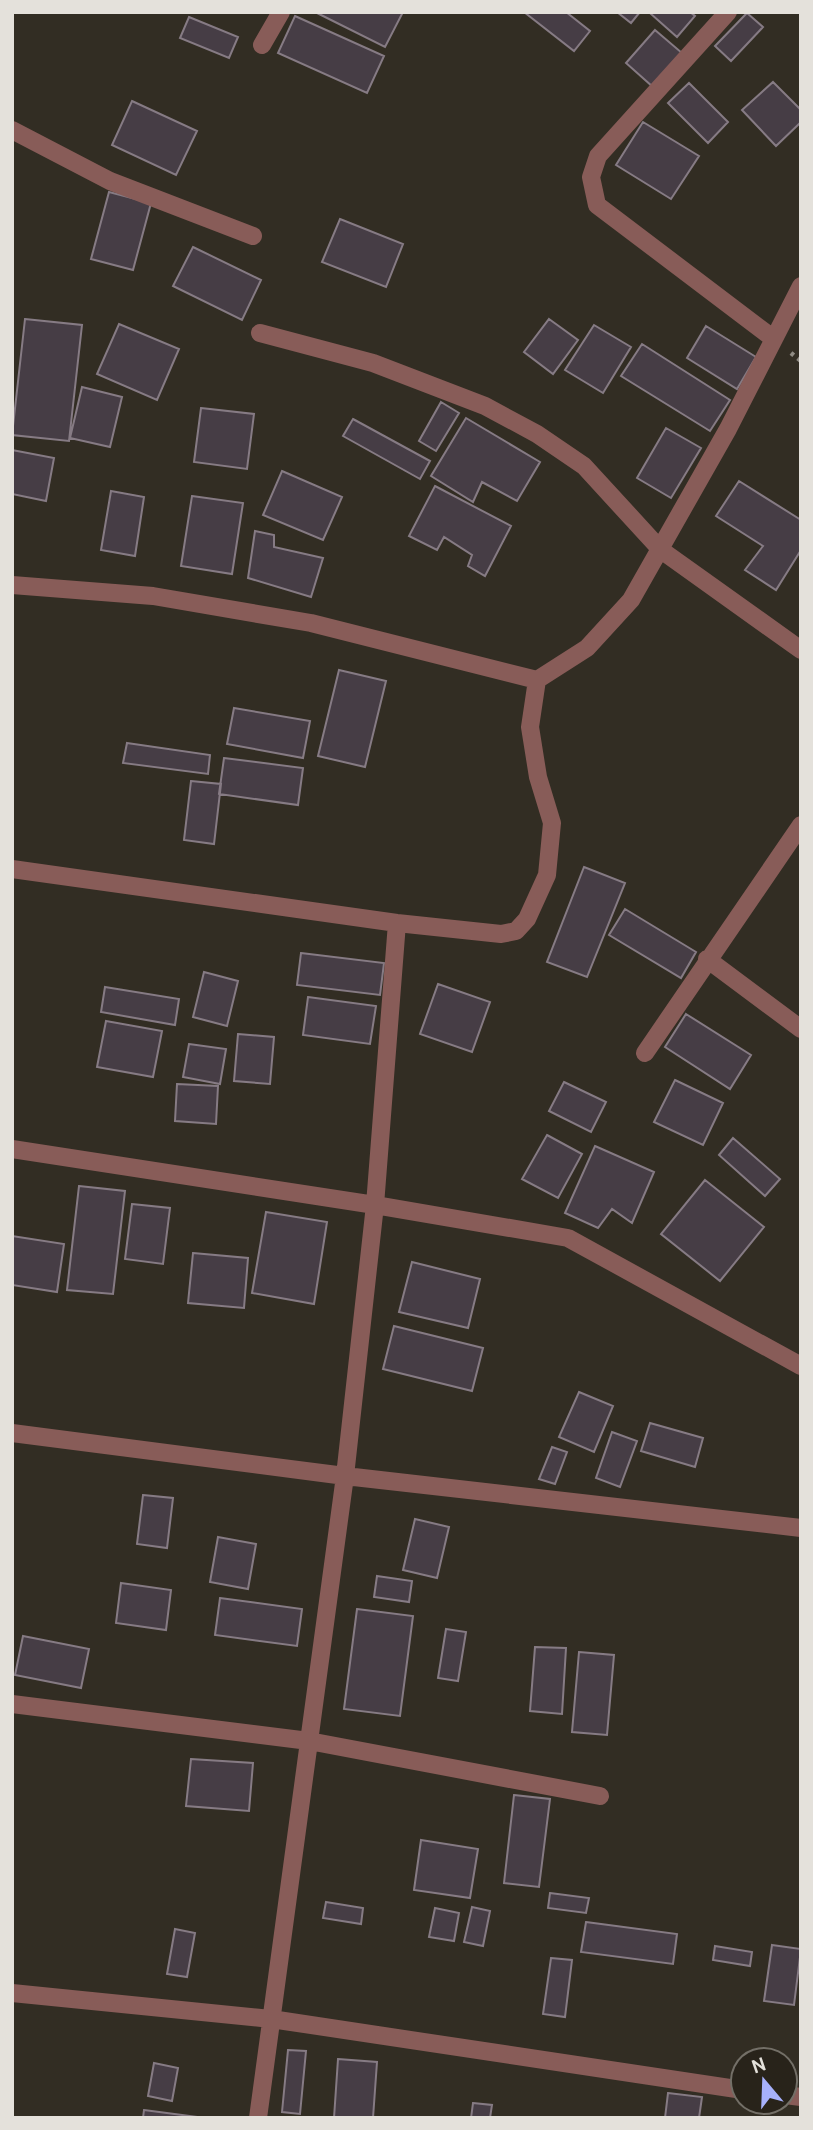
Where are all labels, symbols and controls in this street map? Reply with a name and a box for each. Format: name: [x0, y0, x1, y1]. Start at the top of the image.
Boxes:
north arrow: [729, 2046, 799, 2116]
text: N: [749, 2052, 769, 2078]

